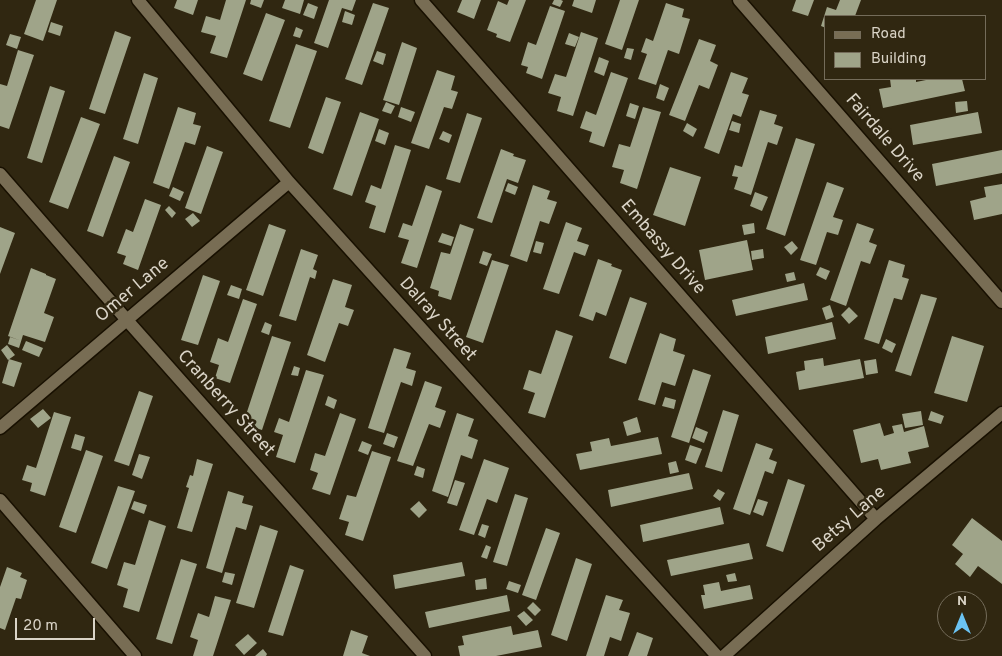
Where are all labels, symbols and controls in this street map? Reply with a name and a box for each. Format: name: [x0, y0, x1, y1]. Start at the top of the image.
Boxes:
legend: [824, 15, 987, 80]
text: Road: [871, 25, 906, 44]
text: Building: [871, 50, 926, 69]
street label: Fairdale Drive: [840, 90, 928, 188]
street label: Embassy Drive: [615, 196, 709, 300]
street label: Omer Lane: [92, 254, 174, 328]
street label: Dalray Street: [394, 274, 480, 366]
street label: Cranberry Street: [172, 346, 278, 462]
street label: Betsy Lane: [809, 482, 891, 558]
north arrow: [937, 591, 987, 641]
text: N: [957, 593, 967, 610]
scale bar: [18, 608, 98, 640]
text: 20 m: [23, 617, 58, 636]

